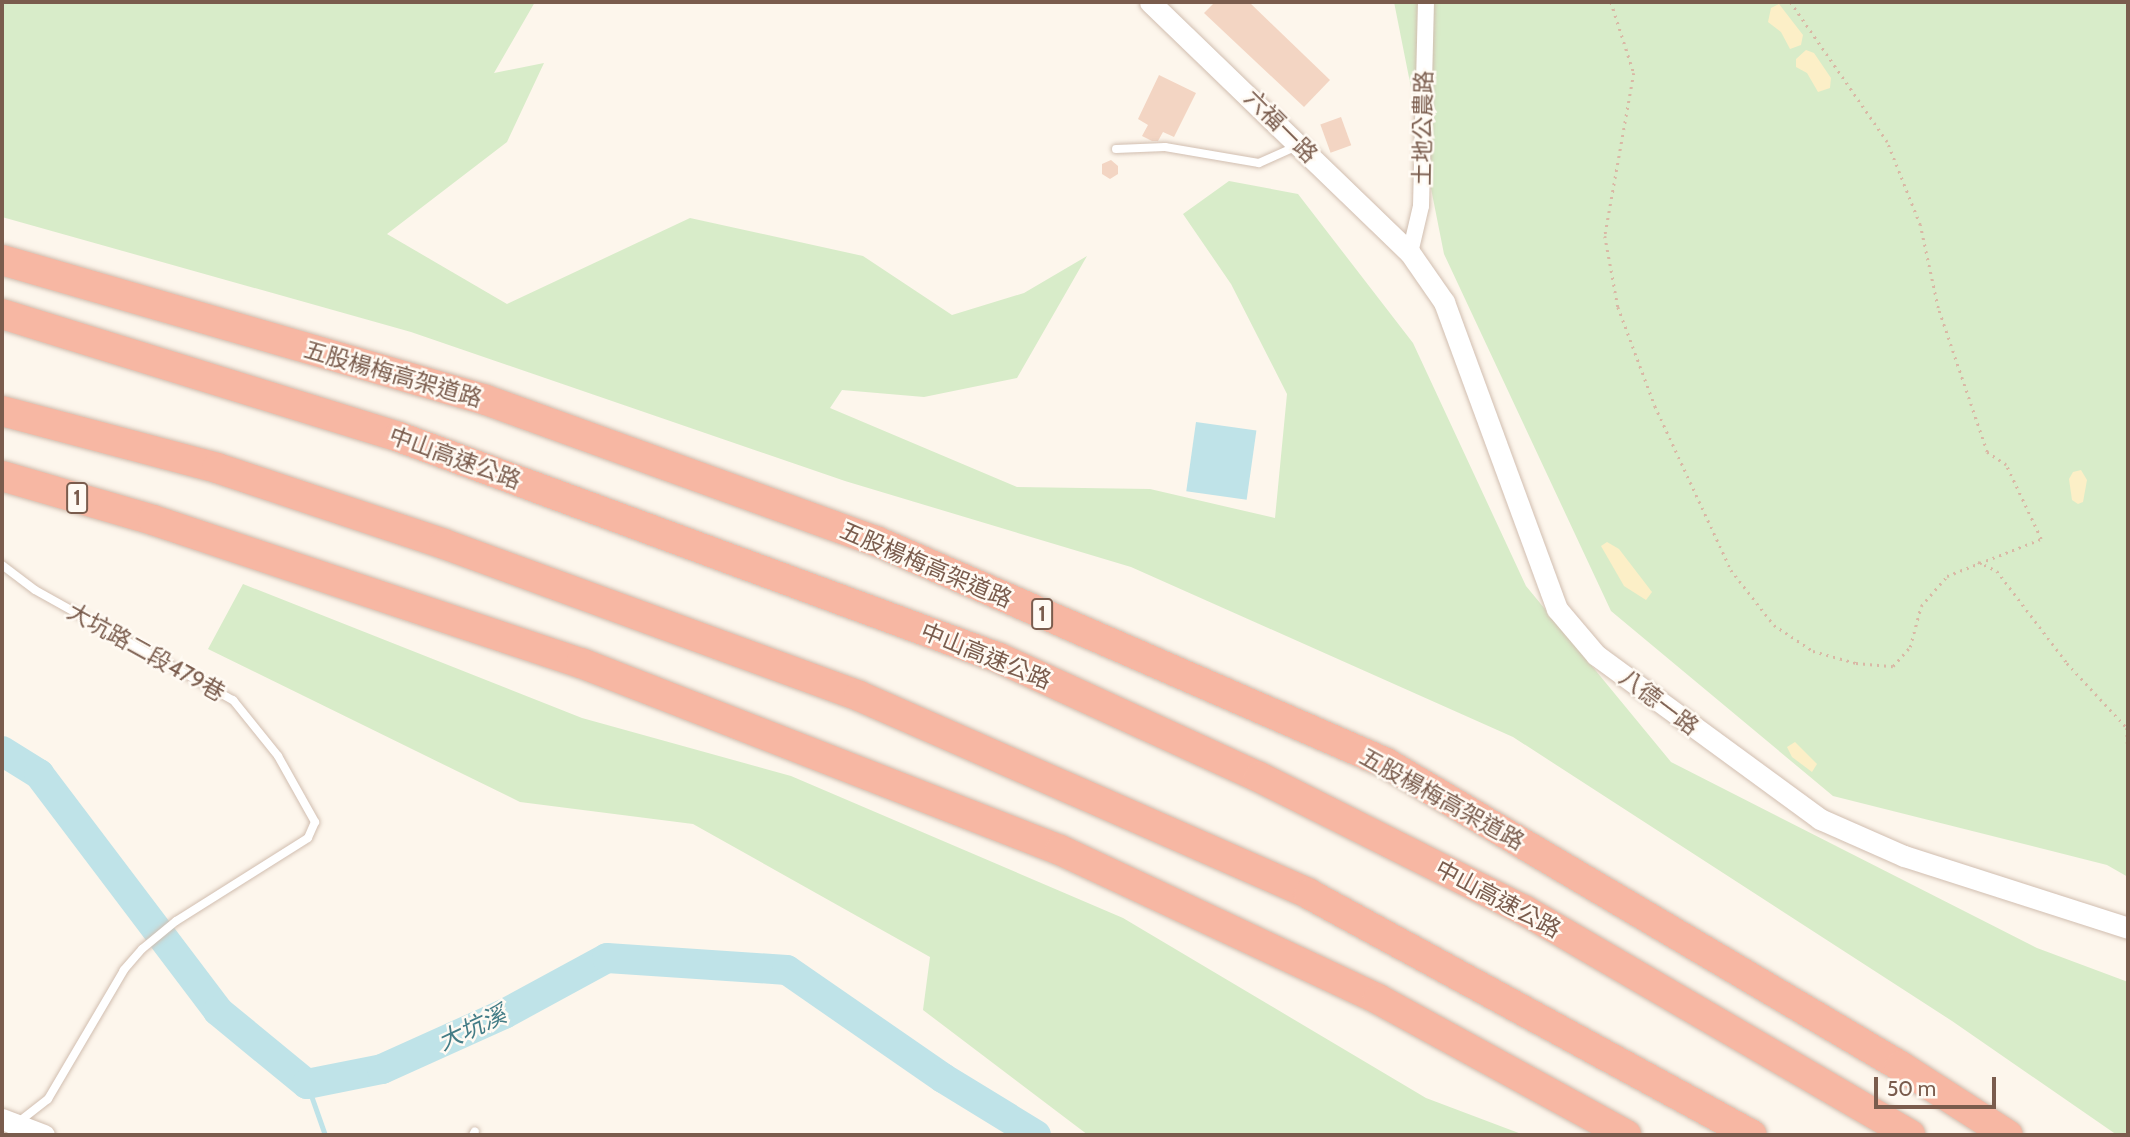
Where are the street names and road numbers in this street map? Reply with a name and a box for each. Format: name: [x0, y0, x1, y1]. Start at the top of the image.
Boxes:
street label: 土地公農路: [1408, 70, 1438, 186]
street label: 六福一路: [1239, 84, 1323, 168]
street label: 五股楊梅高架道路: [301, 335, 485, 413]
street label: 中山高速公路: [385, 421, 525, 495]
road number: 1: [65, 480, 89, 516]
street label: 五股楊梅高架道路: [836, 516, 1016, 614]
road number: 1: [1030, 596, 1054, 632]
street label: 大坑路二段479巷: [62, 597, 230, 707]
street label: 中山高速公路: [917, 617, 1055, 695]
street label: 八德一路: [1614, 663, 1704, 741]
street label: 五股楊梅高架道路: [1355, 742, 1529, 856]
street label: 中山高速公路: [1431, 854, 1565, 944]

